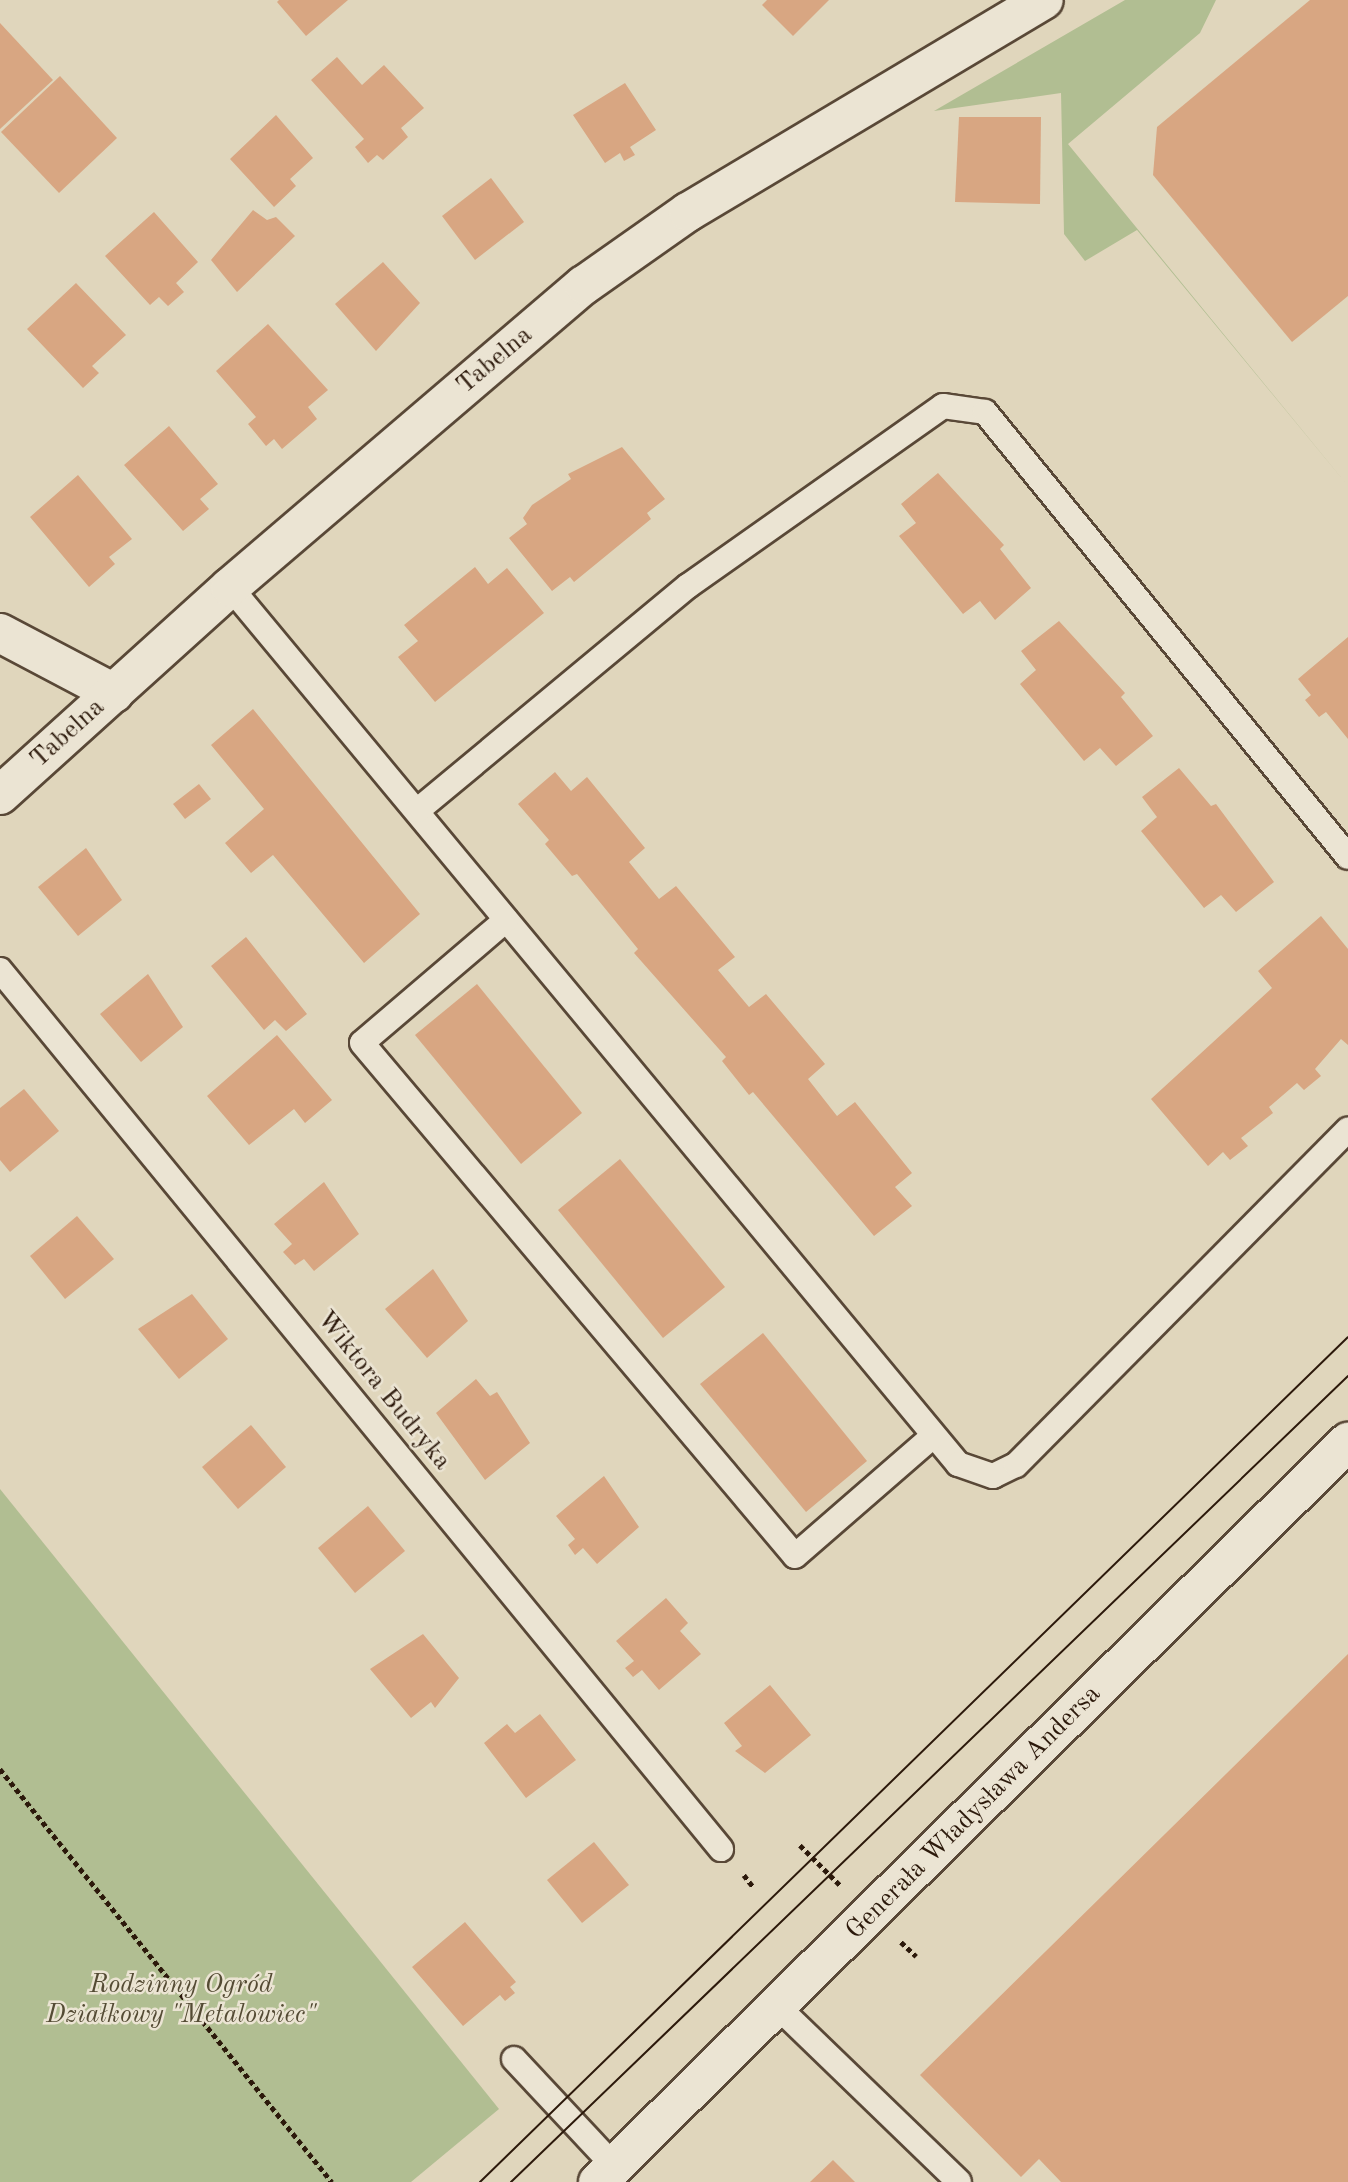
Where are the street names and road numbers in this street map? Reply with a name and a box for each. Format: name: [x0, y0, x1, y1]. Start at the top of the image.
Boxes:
street label: Tabelna: [451, 320, 539, 402]
street label: Tabelna: [24, 693, 112, 775]
street label: Wiktora Budryka: [309, 1305, 457, 1477]
street label: Generała Władysława Andersa: [840, 1679, 1108, 1947]

